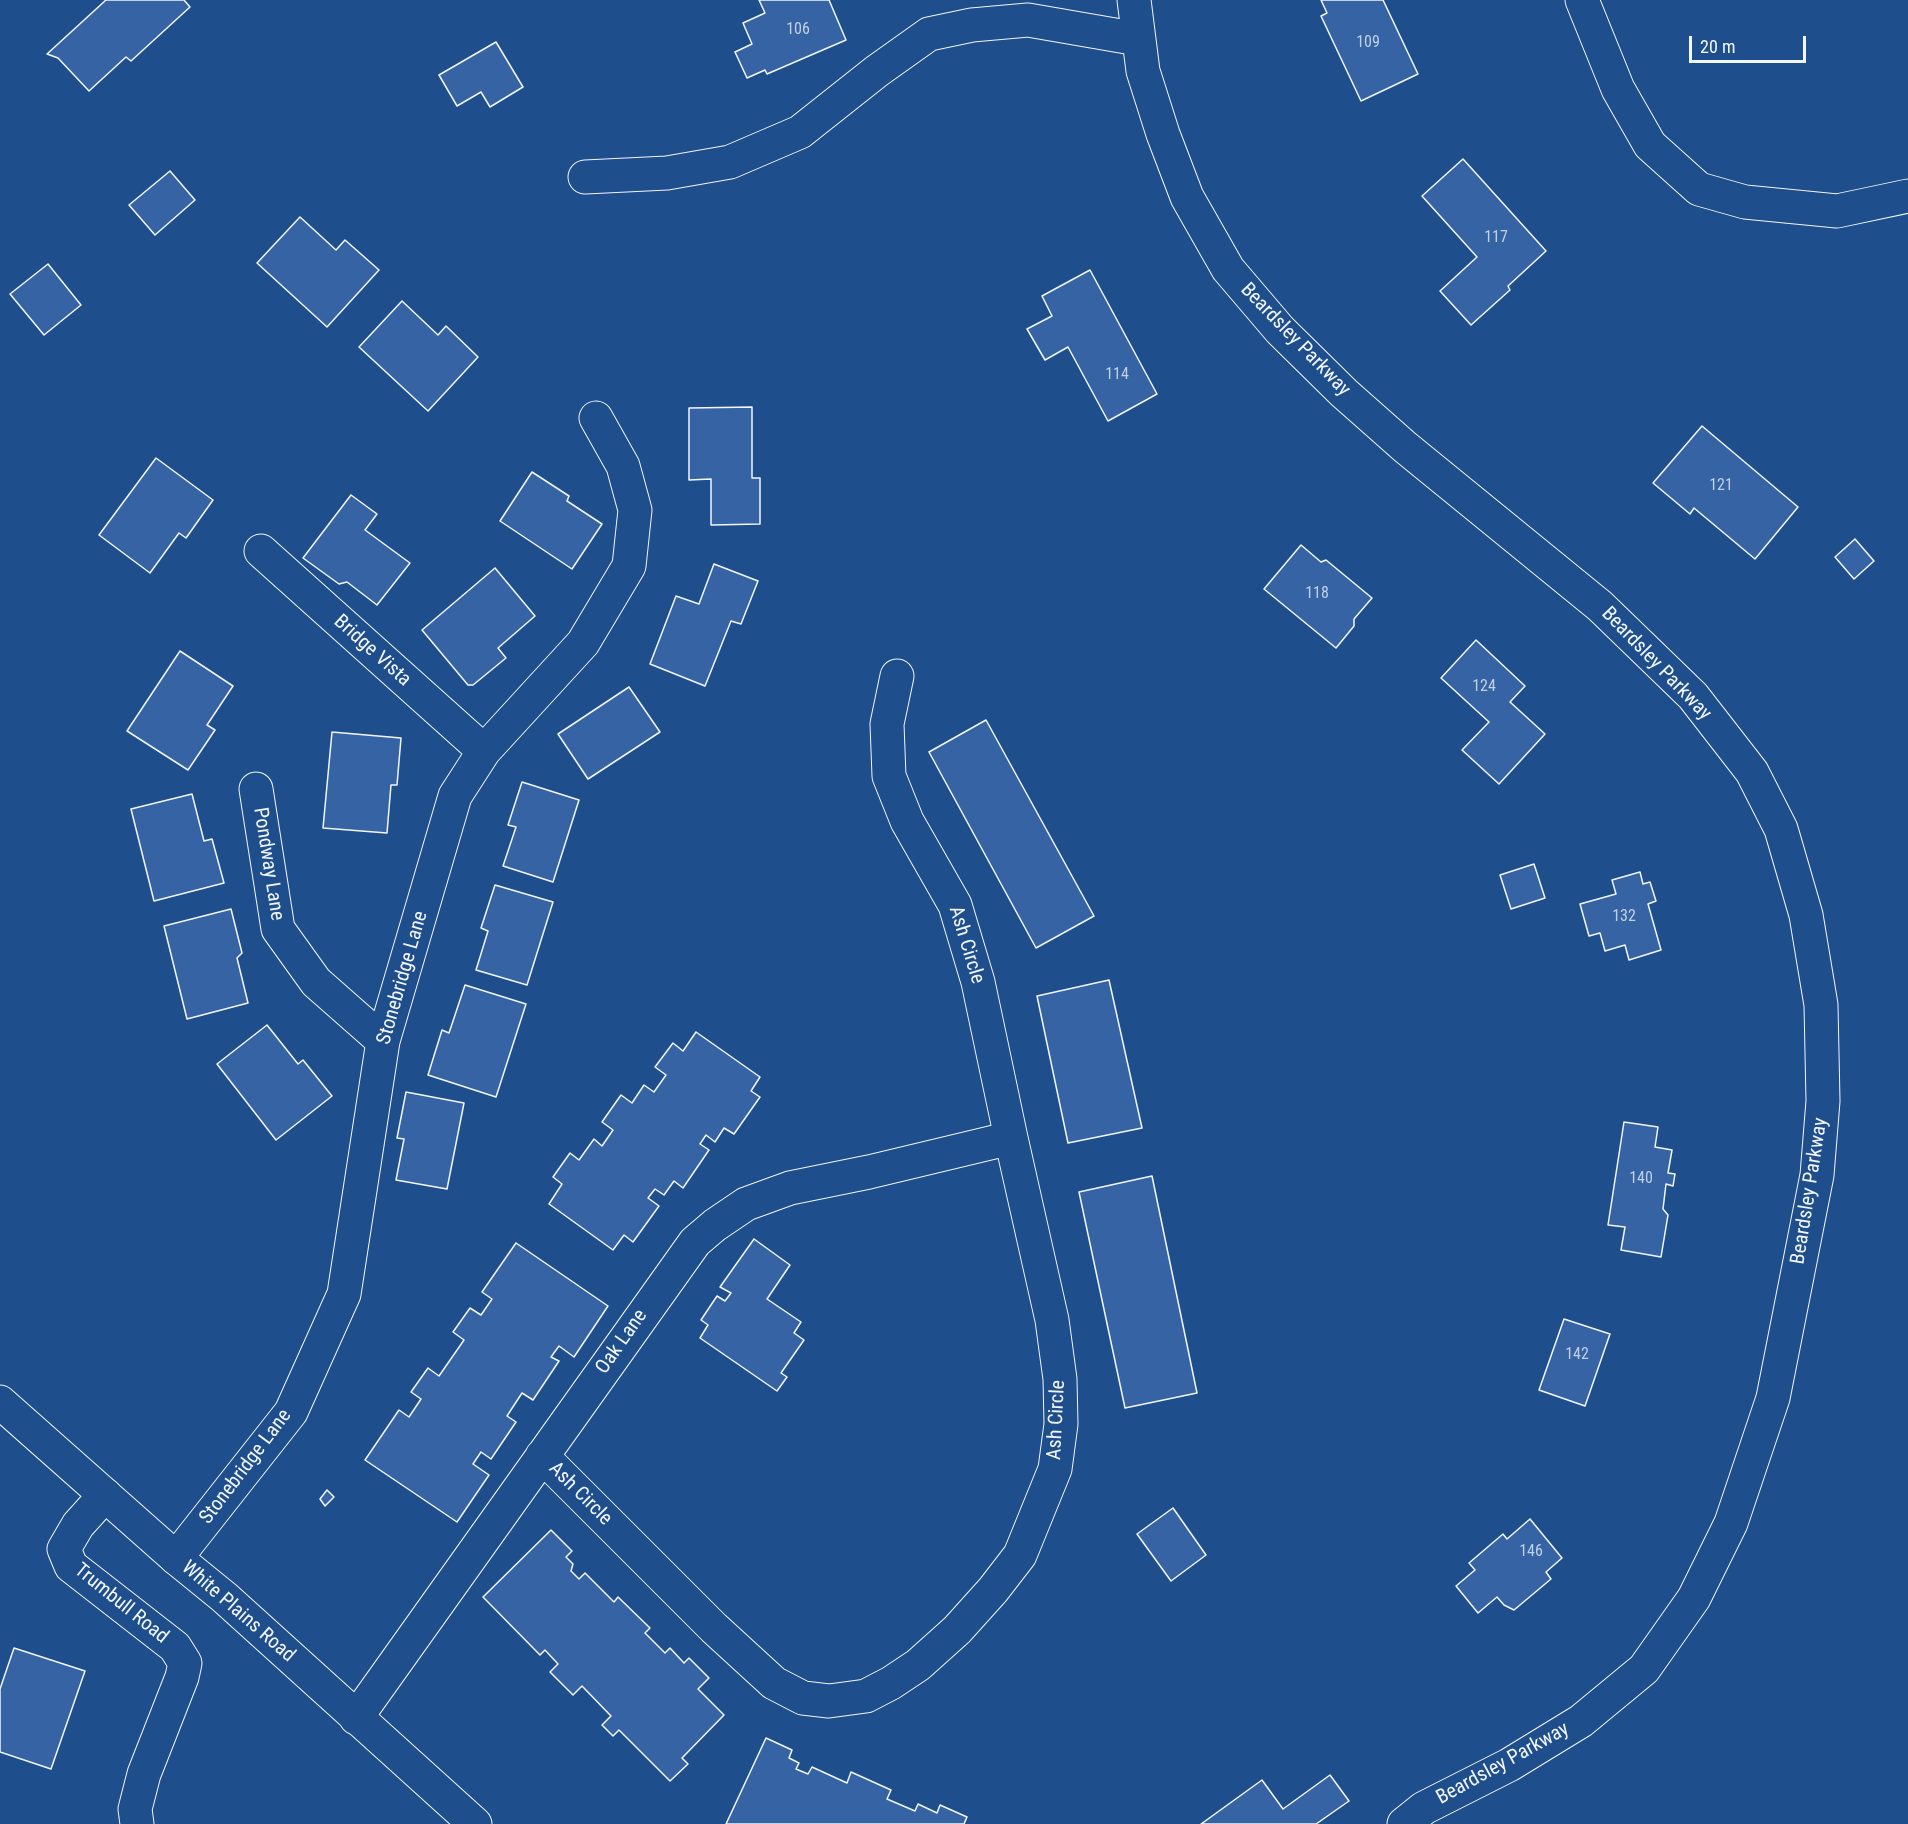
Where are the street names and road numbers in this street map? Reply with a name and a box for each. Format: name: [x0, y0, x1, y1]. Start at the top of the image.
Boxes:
street label: Beardsley Parkway: [1235, 278, 1355, 402]
street label: Beardsley Parkway: [1596, 602, 1716, 726]
street label: Bridge Vista: [328, 610, 416, 692]
street label: Pondway Lane: [247, 806, 289, 922]
street label: Ash Circle: [943, 903, 989, 987]
street label: Stonebridge Lane: [372, 909, 434, 1047]
street label: Beardsley Parkway: [1787, 1116, 1833, 1266]
street label: Oak Lane: [591, 1305, 653, 1379]
street label: Ash Circle: [1043, 1379, 1071, 1461]
street label: Stonebridge Lane: [195, 1405, 297, 1529]
street label: Ash Circle: [543, 1457, 617, 1531]
street label: White Plains Road: [176, 1556, 300, 1668]
street label: Trumbull Road: [69, 1559, 173, 1649]
street label: Beardsley Parkway: [1432, 1718, 1574, 1810]

